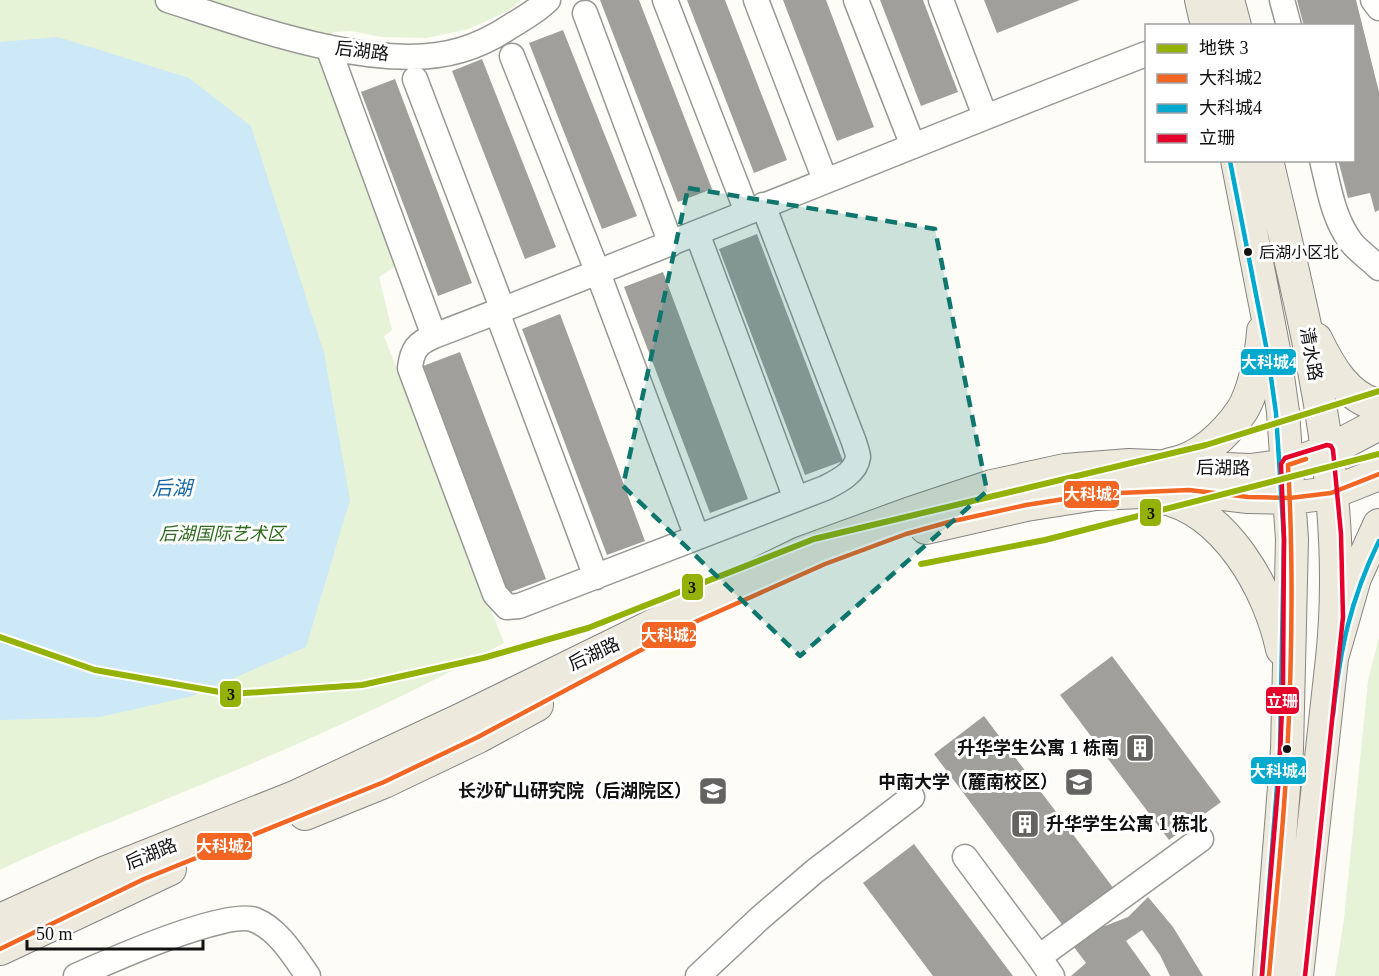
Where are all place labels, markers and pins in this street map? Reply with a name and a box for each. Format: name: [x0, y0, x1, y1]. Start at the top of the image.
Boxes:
place label: 后湖小区北: [1259, 244, 1339, 261]
marker: 后湖小区北: [1242, 246, 1254, 258]
building icon: 升华学生公寓 1 栋南: [1124, 732, 1156, 764]
place label: 升华学生公寓 1 栋南: [957, 738, 1119, 758]
unlabelled marker: [1281, 743, 1293, 755]
school or university icon: 中南大学（麓南校区）: [1063, 766, 1095, 798]
place label: 中南大学（麓南校区）: [878, 772, 1058, 792]
school or university icon: 长沙矿山研究院（后湖院区）: [697, 775, 729, 807]
place label: 长沙矿山研究院（后湖院区）: [458, 781, 692, 801]
building icon: 升华学生公寓 1 栋北: [1009, 808, 1041, 840]
place label: 升华学生公寓 1 栋北: [1046, 814, 1208, 834]

